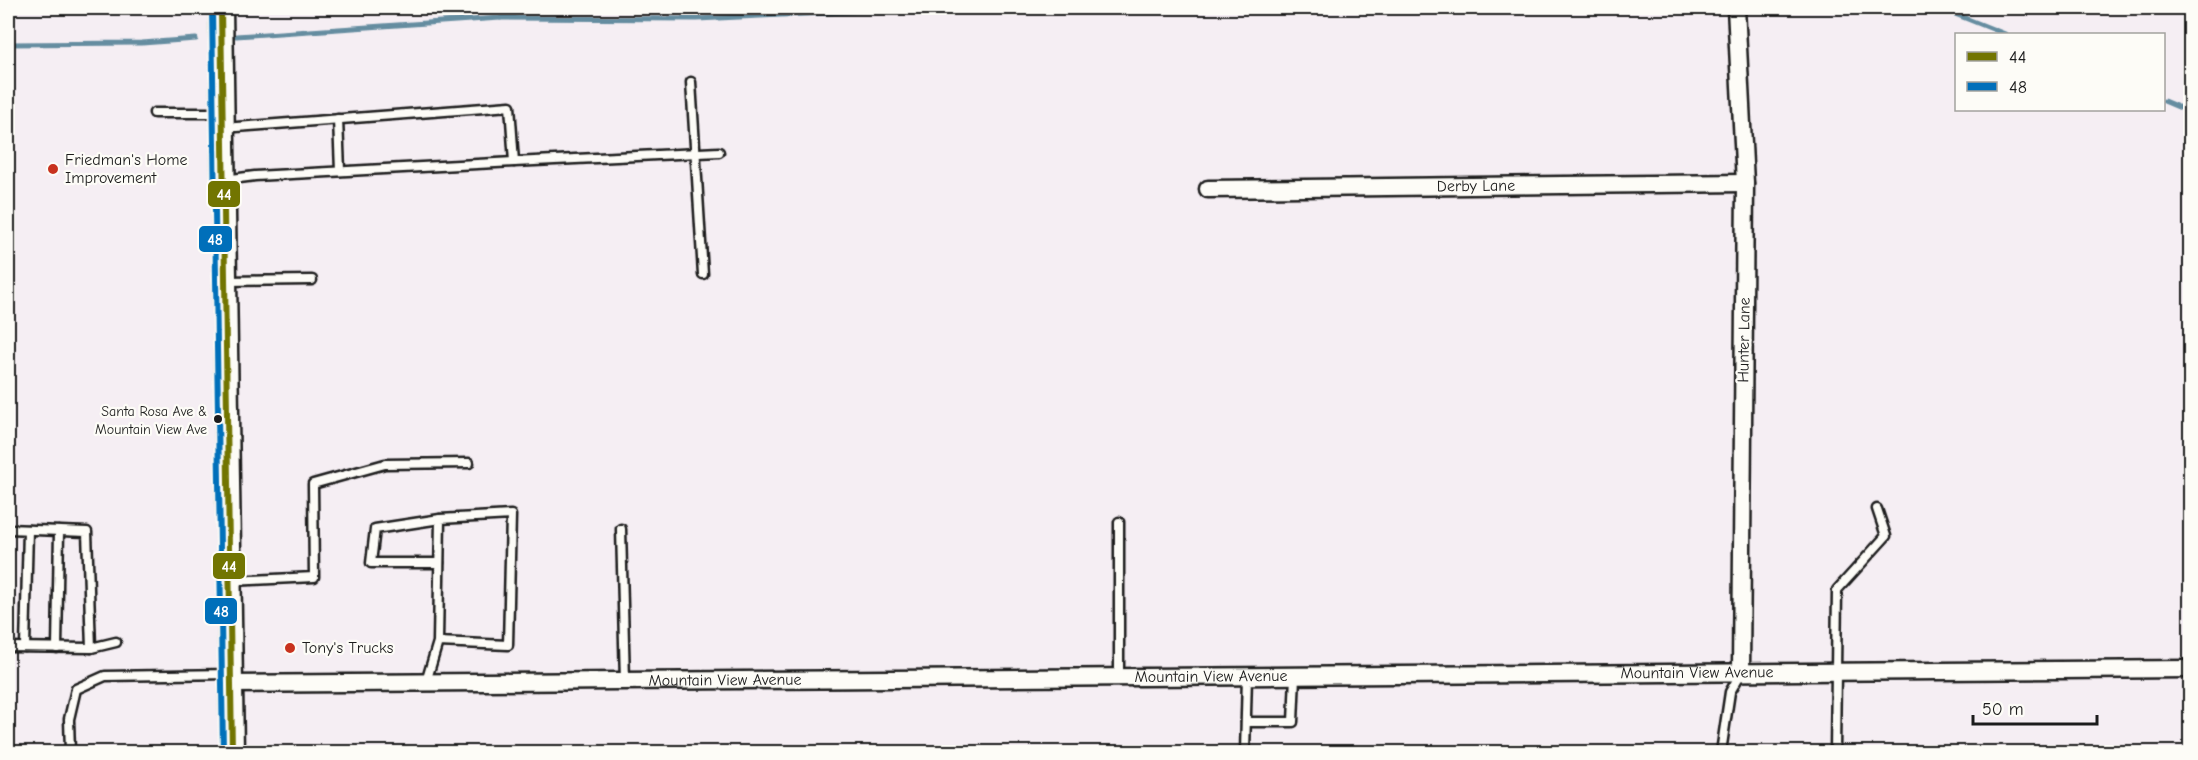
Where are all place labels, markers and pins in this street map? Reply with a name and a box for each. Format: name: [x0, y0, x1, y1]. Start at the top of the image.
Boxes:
place label: Friedman's Home Improvement: [65, 151, 187, 187]
marker: Friedman's Home Improvement: [46, 162, 60, 176]
place label: Santa Rosa Ave & Mountain View Ave: [95, 403, 207, 438]
marker: Santa Rosa Ave & Mountain View Ave: [212, 413, 224, 425]
place label: Tony's Trucks: [302, 639, 394, 657]
marker: Tony's Trucks: [283, 641, 297, 655]

